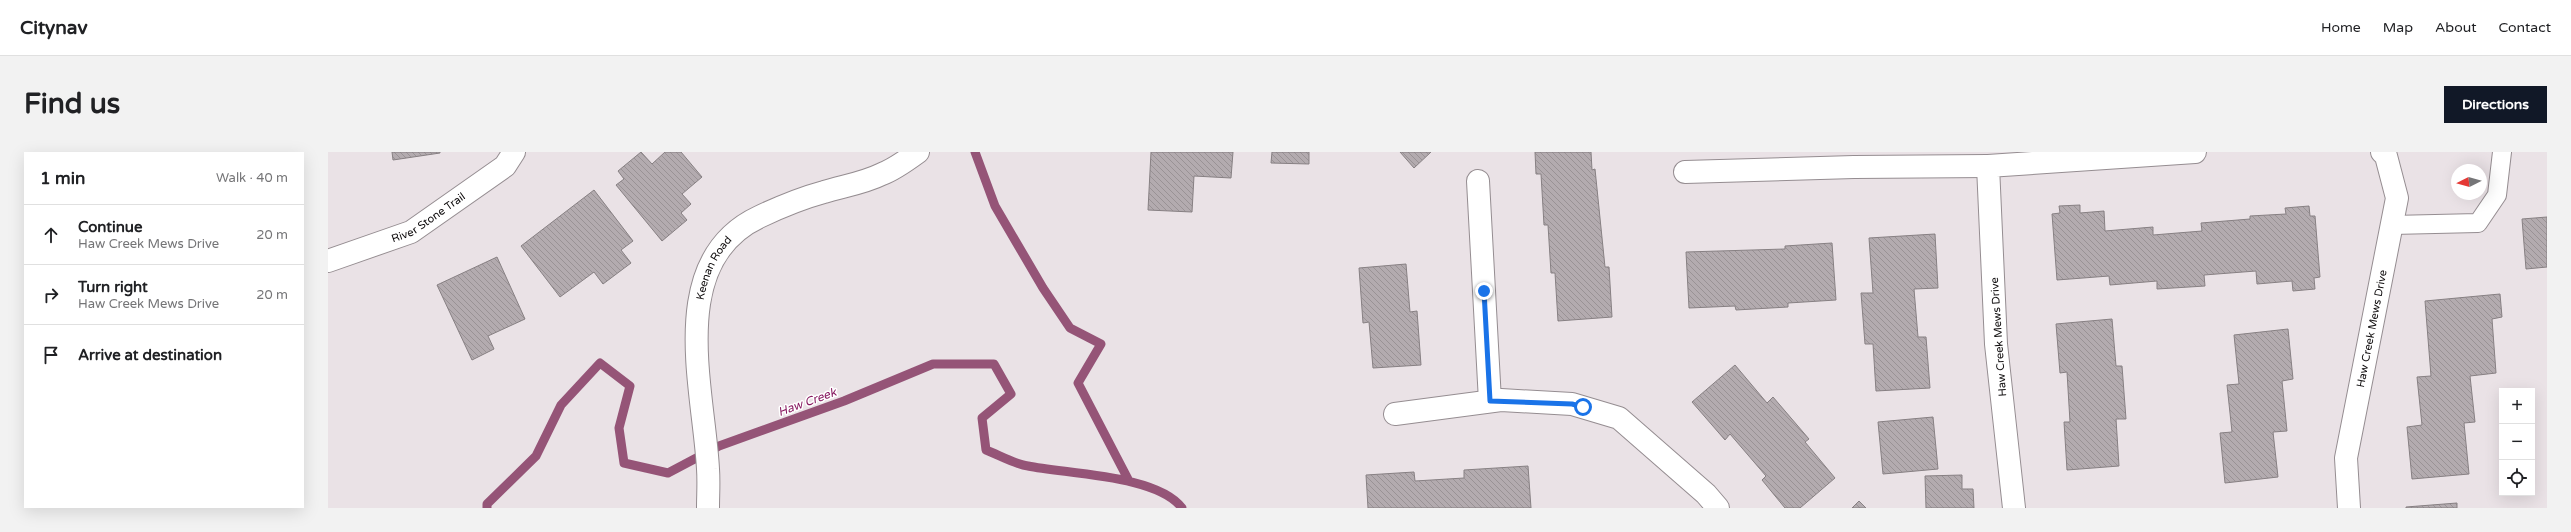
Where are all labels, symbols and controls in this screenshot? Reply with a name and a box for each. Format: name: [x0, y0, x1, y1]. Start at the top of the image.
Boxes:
text: Citynav: [20, 17, 87, 39]
text: Home: [2321, 19, 2361, 36]
text: Map: [2383, 19, 2413, 36]
text: About: [2435, 19, 2477, 36]
text: Contact: [2499, 19, 2551, 36]
button: Directions: [2444, 86, 2547, 123]
text: Find us: [24, 87, 120, 121]
north arrow: [2451, 164, 2487, 200]
text: 1 min: [40, 168, 85, 189]
text: Walk · 40 m: [216, 170, 288, 186]
street label: River Stone Trail: [390, 190, 468, 245]
text: Continue: [78, 218, 142, 236]
icon: ahead: [40, 224, 62, 246]
text: 20 m: [256, 227, 288, 243]
street label: Keenan Road: [694, 233, 734, 301]
text: Haw Creek Mews Drive: [78, 236, 219, 252]
street label: Haw Creek Mews Drive: [2354, 269, 2390, 389]
street label: Haw Creek Mews Drive: [1988, 277, 2009, 397]
text: Turn right: [78, 278, 148, 296]
route end: [1475, 282, 1493, 300]
icon: right: [40, 284, 62, 306]
text: 20 m: [256, 287, 288, 303]
text: Haw Creek Mews Drive: [78, 296, 219, 312]
icon: arrive: [40, 344, 62, 366]
text: Arrive at destination: [78, 346, 222, 364]
water label: Haw Creek: [776, 384, 839, 419]
map controls: [2499, 388, 2535, 496]
button: +: [2499, 388, 2535, 424]
route start: [1574, 398, 1592, 416]
button: −: [2499, 424, 2535, 460]
button: locate: [2499, 460, 2535, 496]

